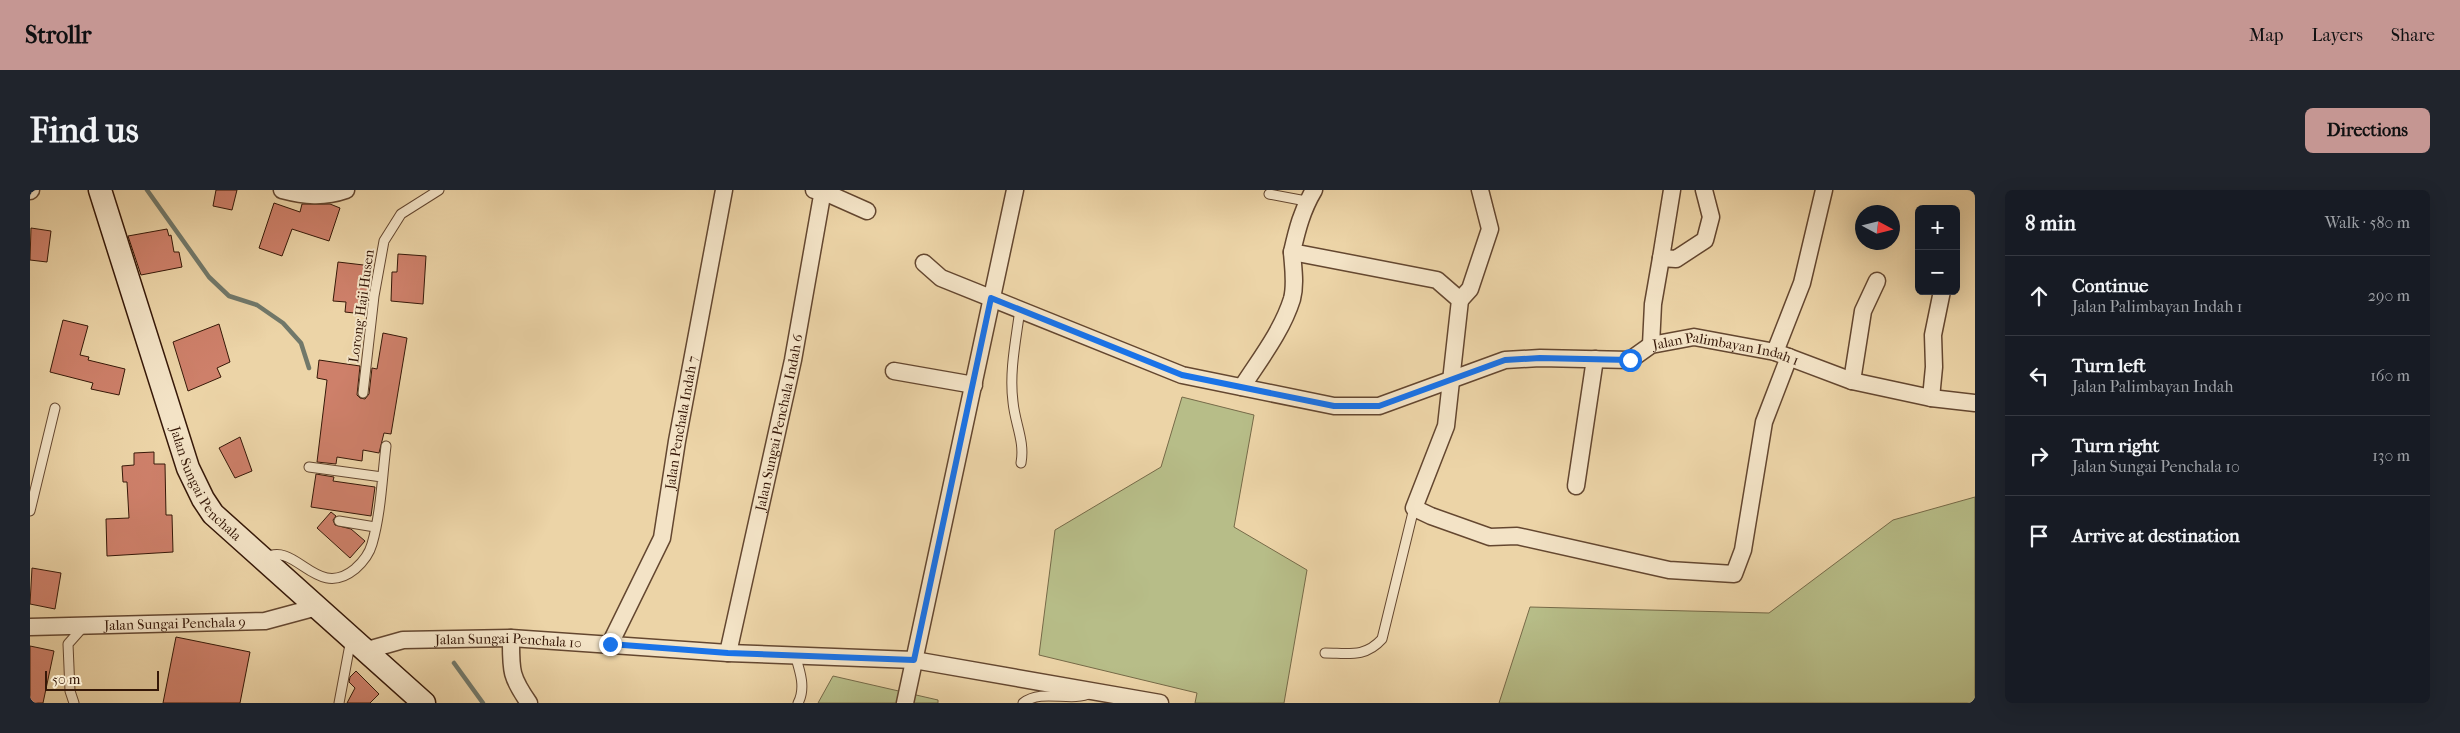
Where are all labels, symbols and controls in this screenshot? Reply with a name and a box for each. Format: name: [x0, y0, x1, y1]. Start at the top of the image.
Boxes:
text: Strollr: [25, 21, 92, 49]
text: Map: [2249, 25, 2283, 46]
text: Layers: [2311, 25, 2363, 46]
text: Share: [2391, 25, 2435, 46]
button: Directions: [2305, 108, 2430, 153]
text: Find us: [30, 110, 139, 151]
north arrow: [1855, 205, 1900, 250]
map controls: [1915, 205, 1960, 295]
button: +: [1915, 205, 1960, 250]
text: 8 min: [2025, 211, 2076, 235]
text: Walk · 580 m: [2325, 213, 2410, 232]
street label: Lorong Haji Husen: [345, 248, 378, 364]
button: −: [1915, 250, 1960, 295]
text: Continue: [2072, 275, 2148, 297]
icon: ahead: [2025, 282, 2053, 310]
text: 290 m: [2368, 286, 2410, 305]
text: Jalan Palimbayan Indah 1: [2072, 297, 2243, 316]
street label: Jalan Palimbayan Indah 1: [1650, 329, 1801, 369]
street label: Jalan Sungai Penchala Indah 6: [752, 332, 806, 514]
route start: [1619, 349, 1642, 372]
street label: Jalan Penchala Indah 7: [661, 354, 702, 492]
text: Turn left: [2072, 355, 2146, 377]
icon: left: [2025, 362, 2053, 390]
text: 160 m: [2370, 366, 2410, 385]
text: Jalan Palimbayan Indah: [2072, 377, 2233, 396]
street label: Jalan Sungai Penchala: [166, 423, 245, 545]
text: Turn right: [2072, 435, 2159, 457]
icon: right: [2025, 442, 2053, 470]
text: 130 m: [2372, 446, 2410, 465]
text: Jalan Sungai Penchala 10: [2072, 457, 2240, 476]
icon: arrive: [2025, 522, 2053, 550]
text: Arrive at destination: [2072, 525, 2240, 547]
street label: Jalan Sungai Penchala 9: [103, 613, 246, 634]
street label: Jalan Sungai Penchala 10: [434, 630, 582, 652]
route end: [599, 633, 622, 656]
scale bar: [45, 668, 159, 691]
text: 50 m: [52, 671, 80, 688]

